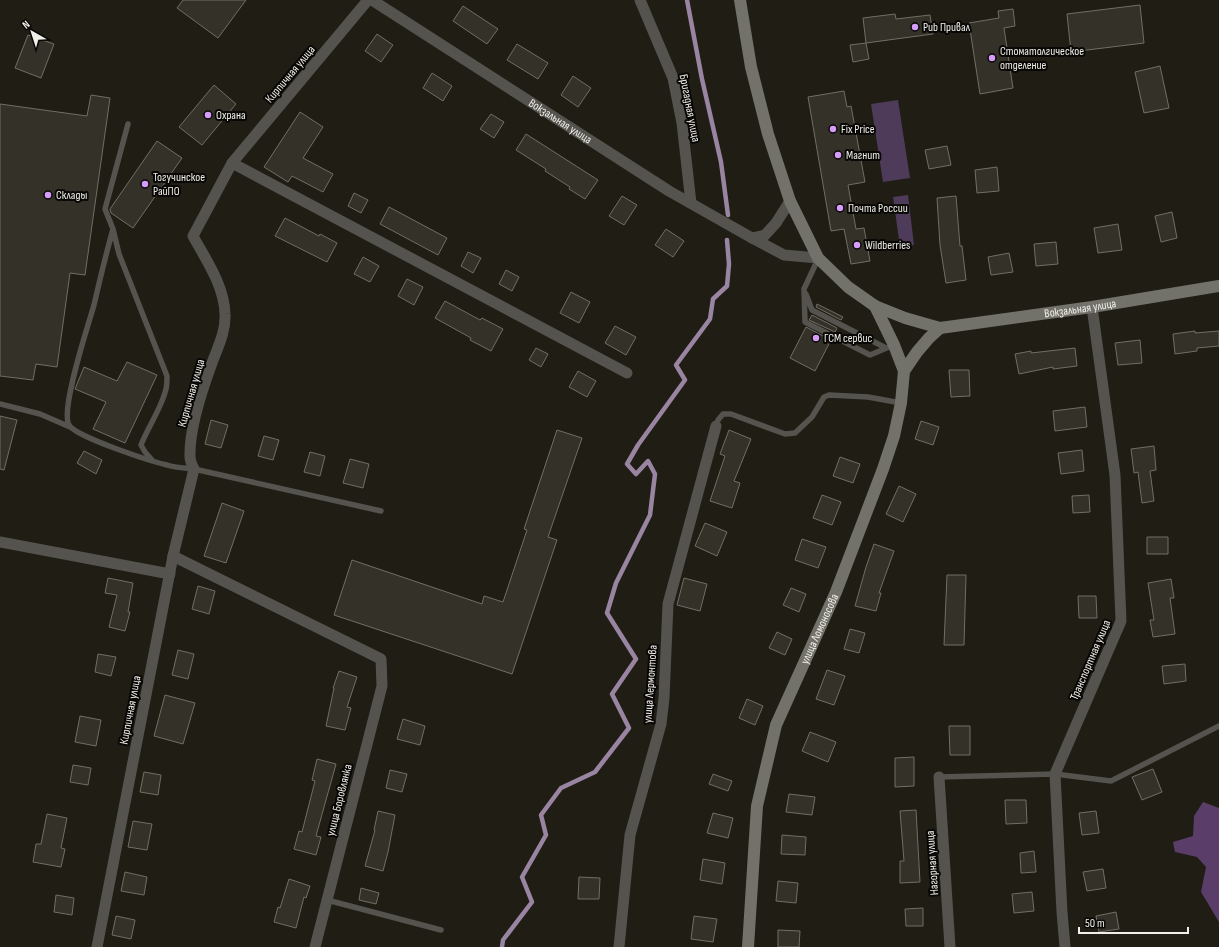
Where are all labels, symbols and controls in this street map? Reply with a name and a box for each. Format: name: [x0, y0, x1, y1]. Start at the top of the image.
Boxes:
north arrow: [12, 12, 52, 52]
text: N: [20, 18, 32, 32]
place label: Pub Привал: [923, 20, 971, 35]
marker: Pub Привал: [910, 22, 920, 32]
street label: Кирпичная улица: [262, 42, 319, 106]
place label: Стоматолгическое отделение: [1000, 44, 1084, 73]
marker: Стоматолгическое отделение: [987, 53, 997, 63]
street label: Бригадная улица: [676, 73, 704, 144]
street label: Вокзальная улица: [526, 96, 595, 148]
place label: Охрана: [216, 108, 246, 123]
marker: Охрана: [203, 110, 213, 120]
place label: Fix Price: [841, 122, 875, 137]
marker: Fix Price: [828, 124, 838, 134]
place label: Магнит: [846, 148, 880, 163]
marker: Магнит: [833, 150, 843, 160]
place label: Тогучинское РайПО: [153, 170, 205, 199]
marker: Тогучинское РайПО: [140, 179, 150, 189]
place label: Склады: [56, 188, 87, 203]
marker: Склады: [43, 190, 53, 200]
place label: Почта России: [848, 201, 908, 216]
marker: Почта России: [835, 203, 845, 213]
place label: Wildberries: [865, 238, 910, 253]
marker: Wildberries: [852, 240, 862, 250]
street label: Вокзальная улица: [1043, 296, 1118, 322]
place label: ГСМ сервис: [824, 331, 873, 346]
marker: ГСМ сервис: [811, 333, 821, 343]
street label: Кирпичная улица: [175, 357, 208, 429]
street label: улица Ломоносова: [797, 591, 842, 667]
street label: Транспортная улица: [1067, 617, 1114, 703]
street label: улица Лермонтова: [640, 644, 661, 724]
street label: Кирпичная улица: [116, 674, 145, 746]
street label: улица Боровлянка: [323, 762, 356, 838]
street label: Нагорная улица: [923, 830, 942, 896]
scale bar: [1079, 909, 1188, 935]
text: 50 m: [1085, 916, 1105, 931]

